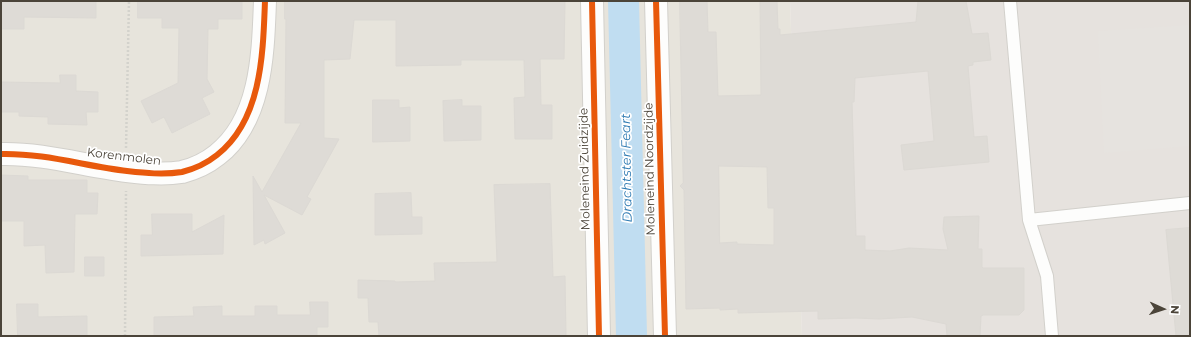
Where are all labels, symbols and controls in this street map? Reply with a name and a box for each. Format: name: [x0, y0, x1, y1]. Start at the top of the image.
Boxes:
street label: Moleneind Noordzijde: [642, 102, 658, 236]
street label: Moleneind Zuidzijde: [577, 108, 593, 230]
water label: Drachtster Feart: [618, 113, 636, 223]
street label: Korenmolen: [86, 145, 162, 169]
north arrow: [1143, 289, 1183, 329]
text: N: [1168, 305, 1182, 314]

